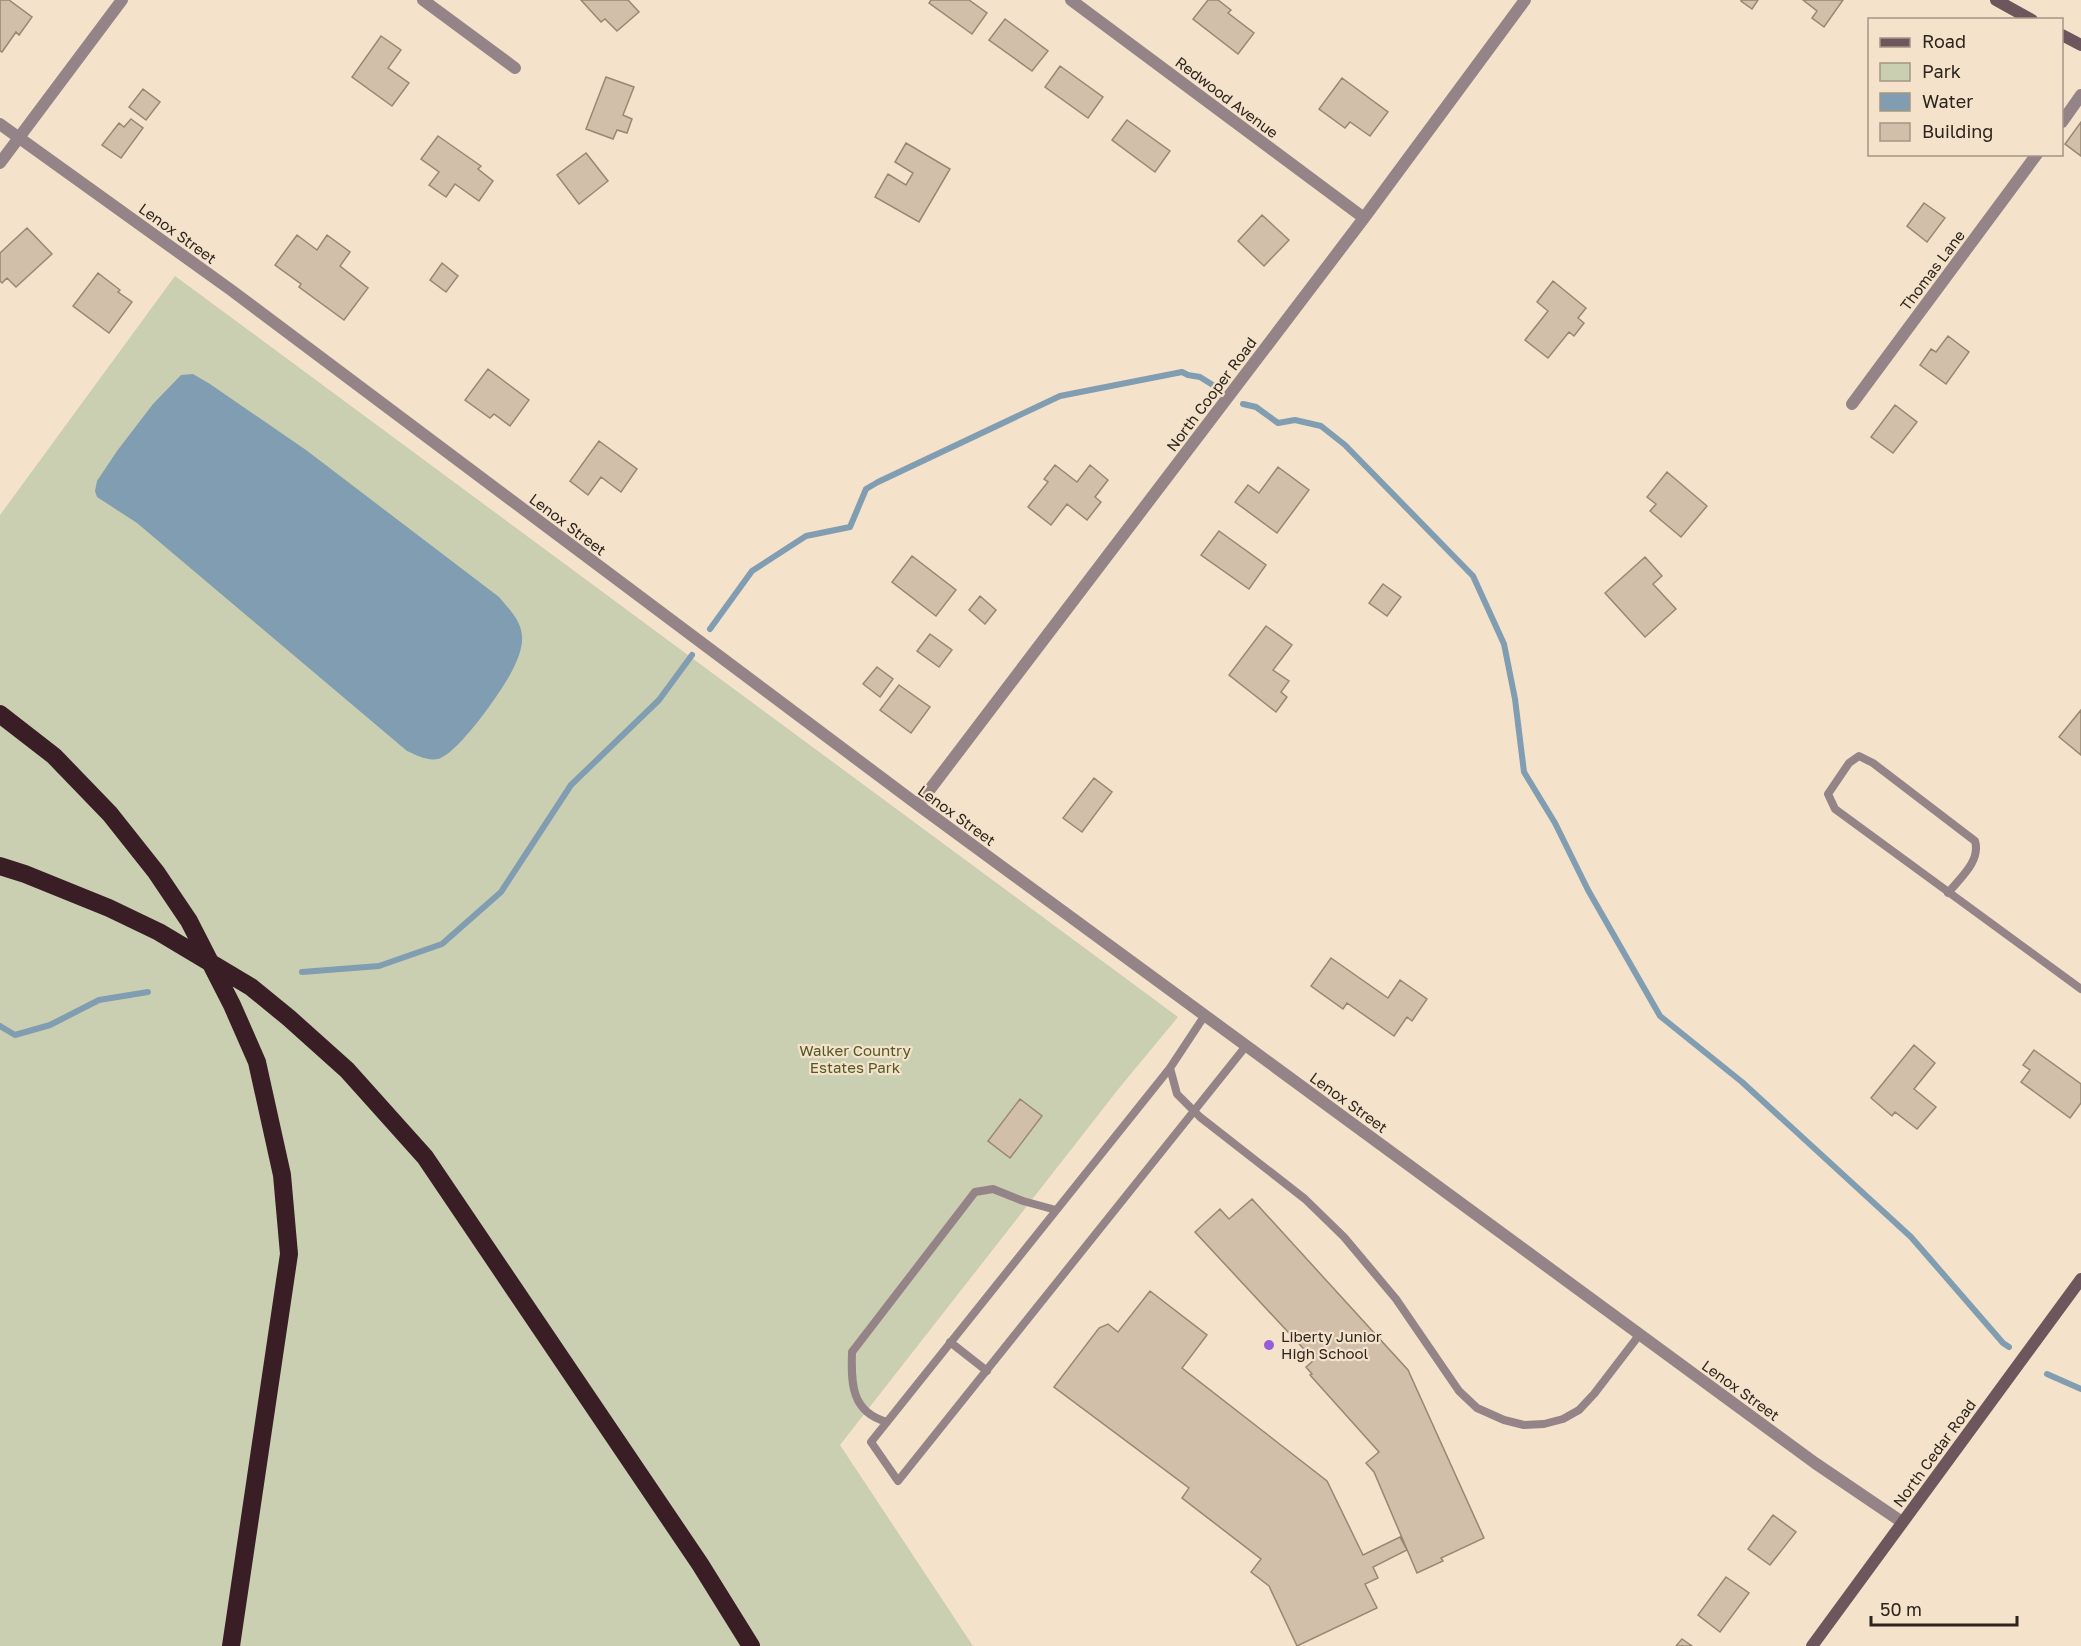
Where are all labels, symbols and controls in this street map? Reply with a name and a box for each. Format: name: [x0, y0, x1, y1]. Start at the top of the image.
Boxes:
legend: [1868, 18, 2063, 156]
text: Road: [1922, 30, 1966, 52]
street label: Redwood Avenue: [1172, 53, 1282, 142]
text: Park: [1922, 60, 1961, 82]
text: Water: [1922, 90, 1973, 112]
text: Building: [1922, 120, 1993, 142]
street label: Lenox Street: [136, 199, 220, 267]
street label: Thomas Lane: [1896, 226, 1968, 314]
street label: North Cooper Road: [1162, 333, 1260, 455]
street label: Lenox Street: [526, 489, 610, 559]
street label: Lenox Street: [915, 781, 999, 849]
park label: Walker Country Estates Park: [799, 1041, 911, 1076]
street label: Lenox Street: [1307, 1068, 1391, 1136]
place label: Liberty Junior High School: [1281, 1327, 1382, 1362]
marker: Liberty Junior High School: [1262, 1338, 1276, 1352]
street label: Lenox Street: [1699, 1356, 1783, 1424]
street label: North Cedar Road: [1889, 1396, 1979, 1510]
scale bar: [1871, 1589, 2016, 1627]
text: 50 m: [1880, 1598, 1922, 1620]

